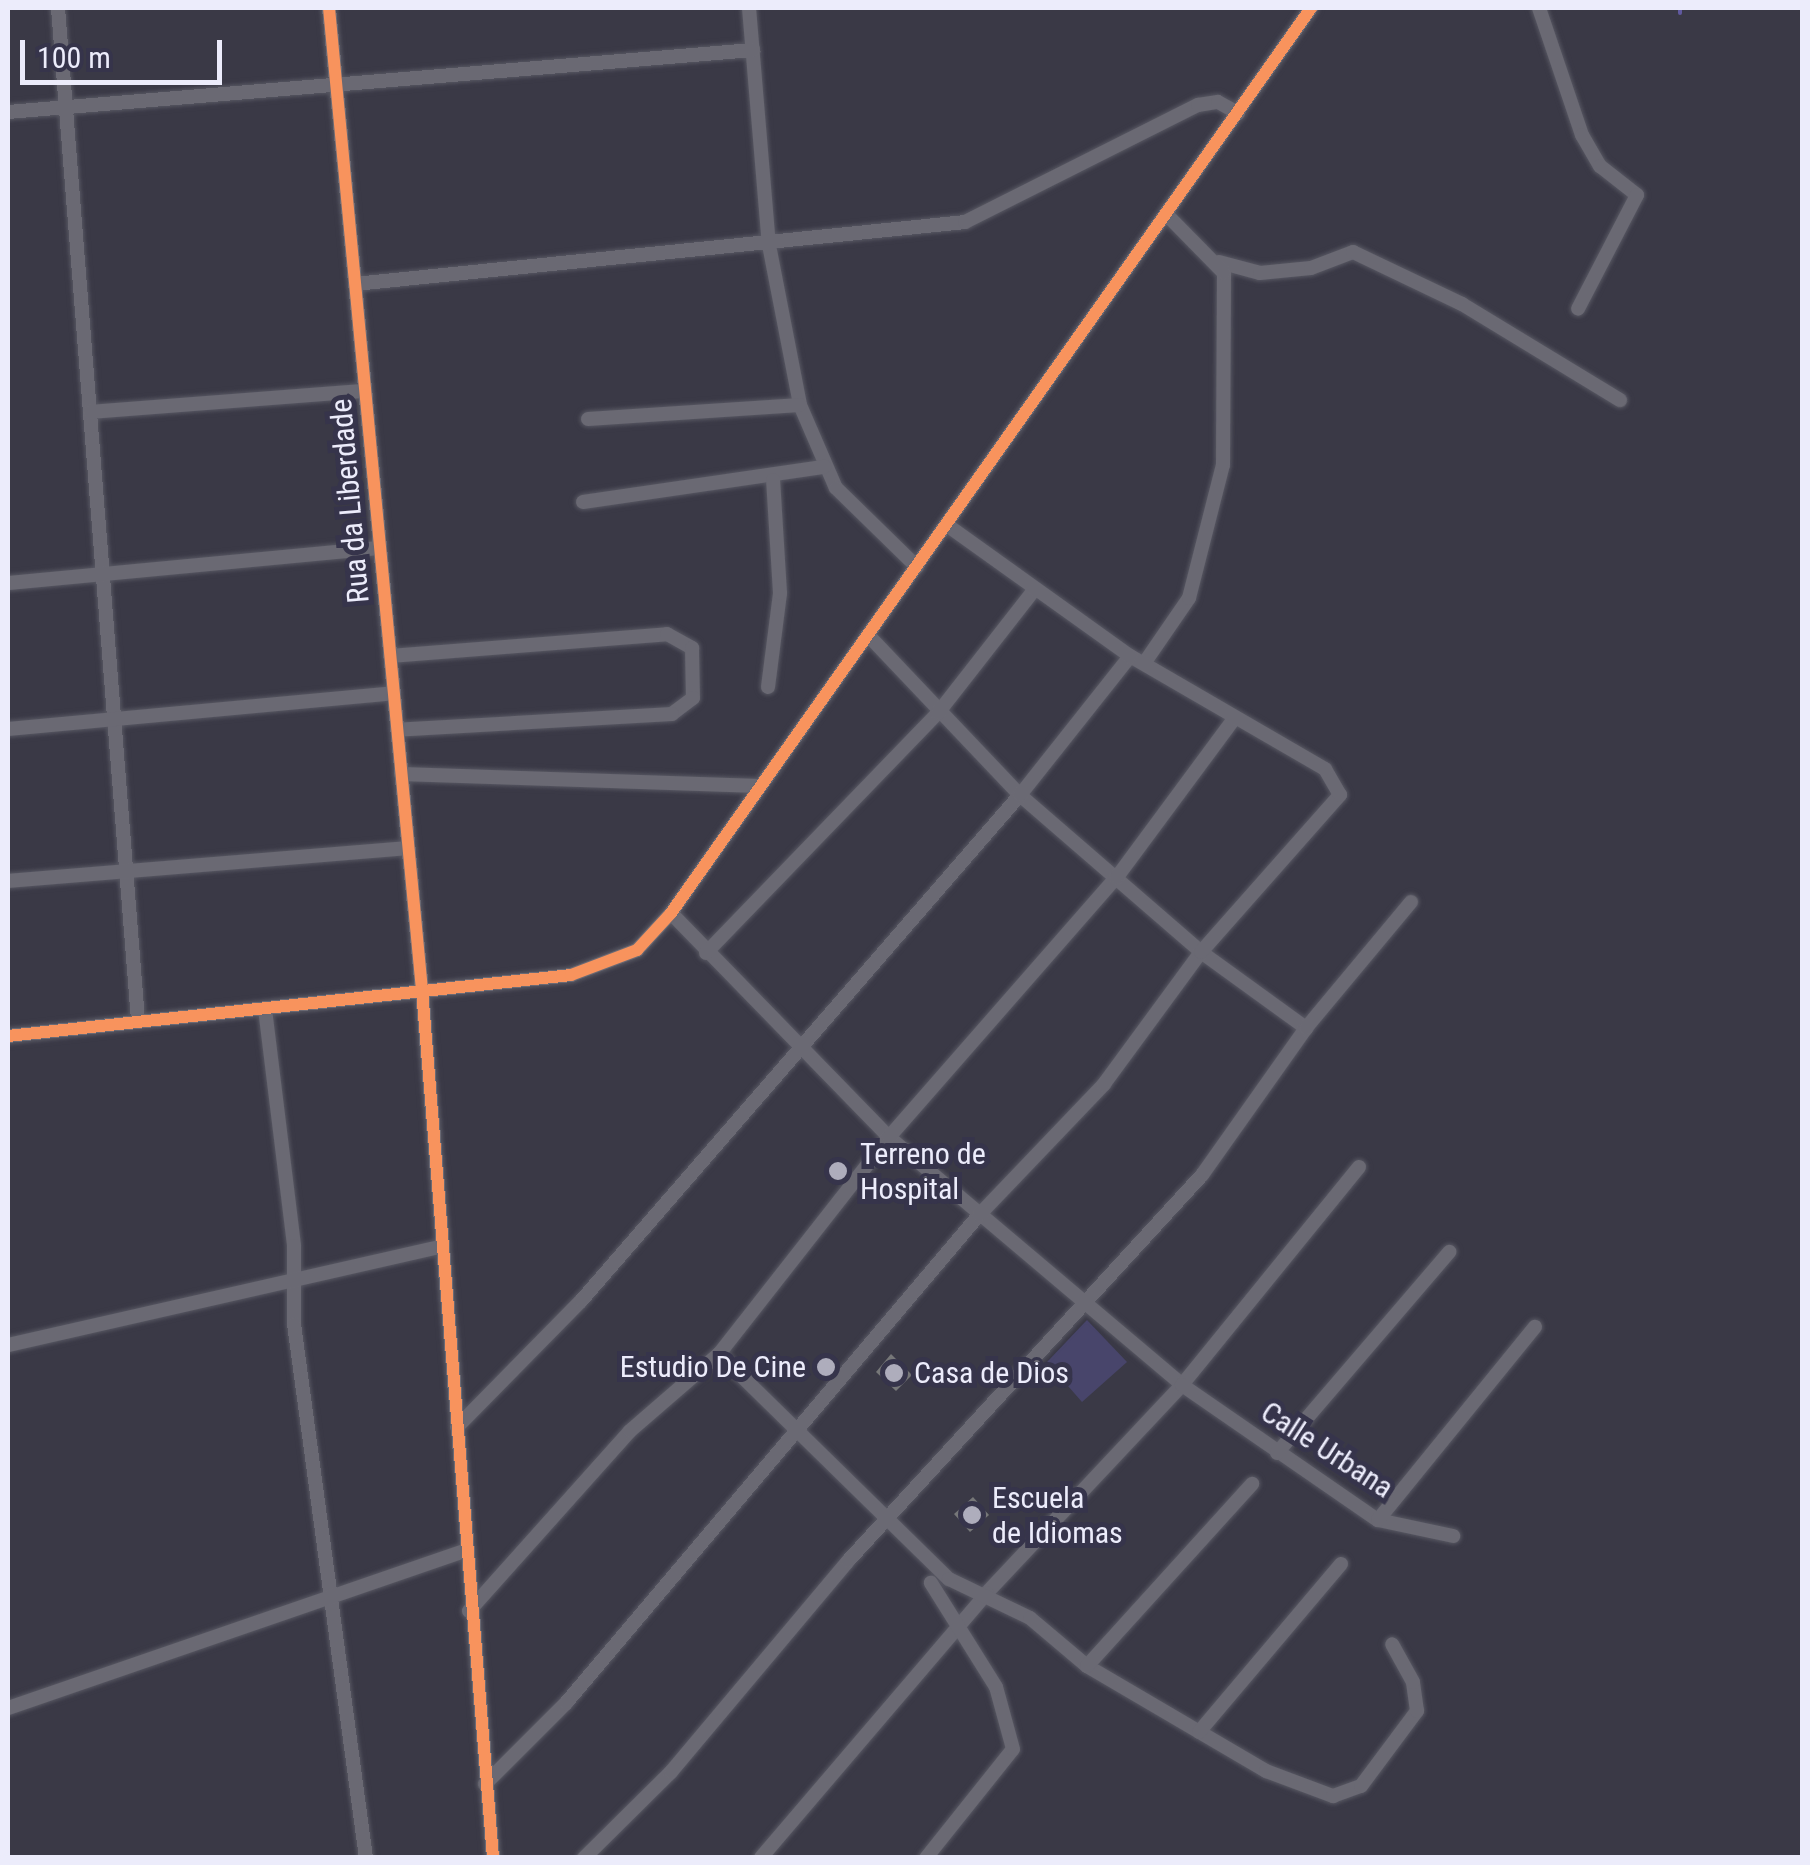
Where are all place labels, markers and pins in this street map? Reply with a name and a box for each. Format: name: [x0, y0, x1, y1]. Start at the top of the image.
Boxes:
place label: Terreno de Hospital: [860, 1136, 986, 1206]
marker: Terreno de Hospital: [825, 1158, 851, 1184]
place label: Estudio De Cine: [620, 1349, 806, 1385]
place label: Casa de Dios: [914, 1355, 1069, 1391]
marker: Estudio De Cine: [815, 1356, 837, 1378]
marker: Casa de Dios: [883, 1362, 905, 1384]
place label: Escuela de Idiomas: [992, 1480, 1123, 1550]
marker: Escuela de Idiomas: [961, 1504, 983, 1526]

